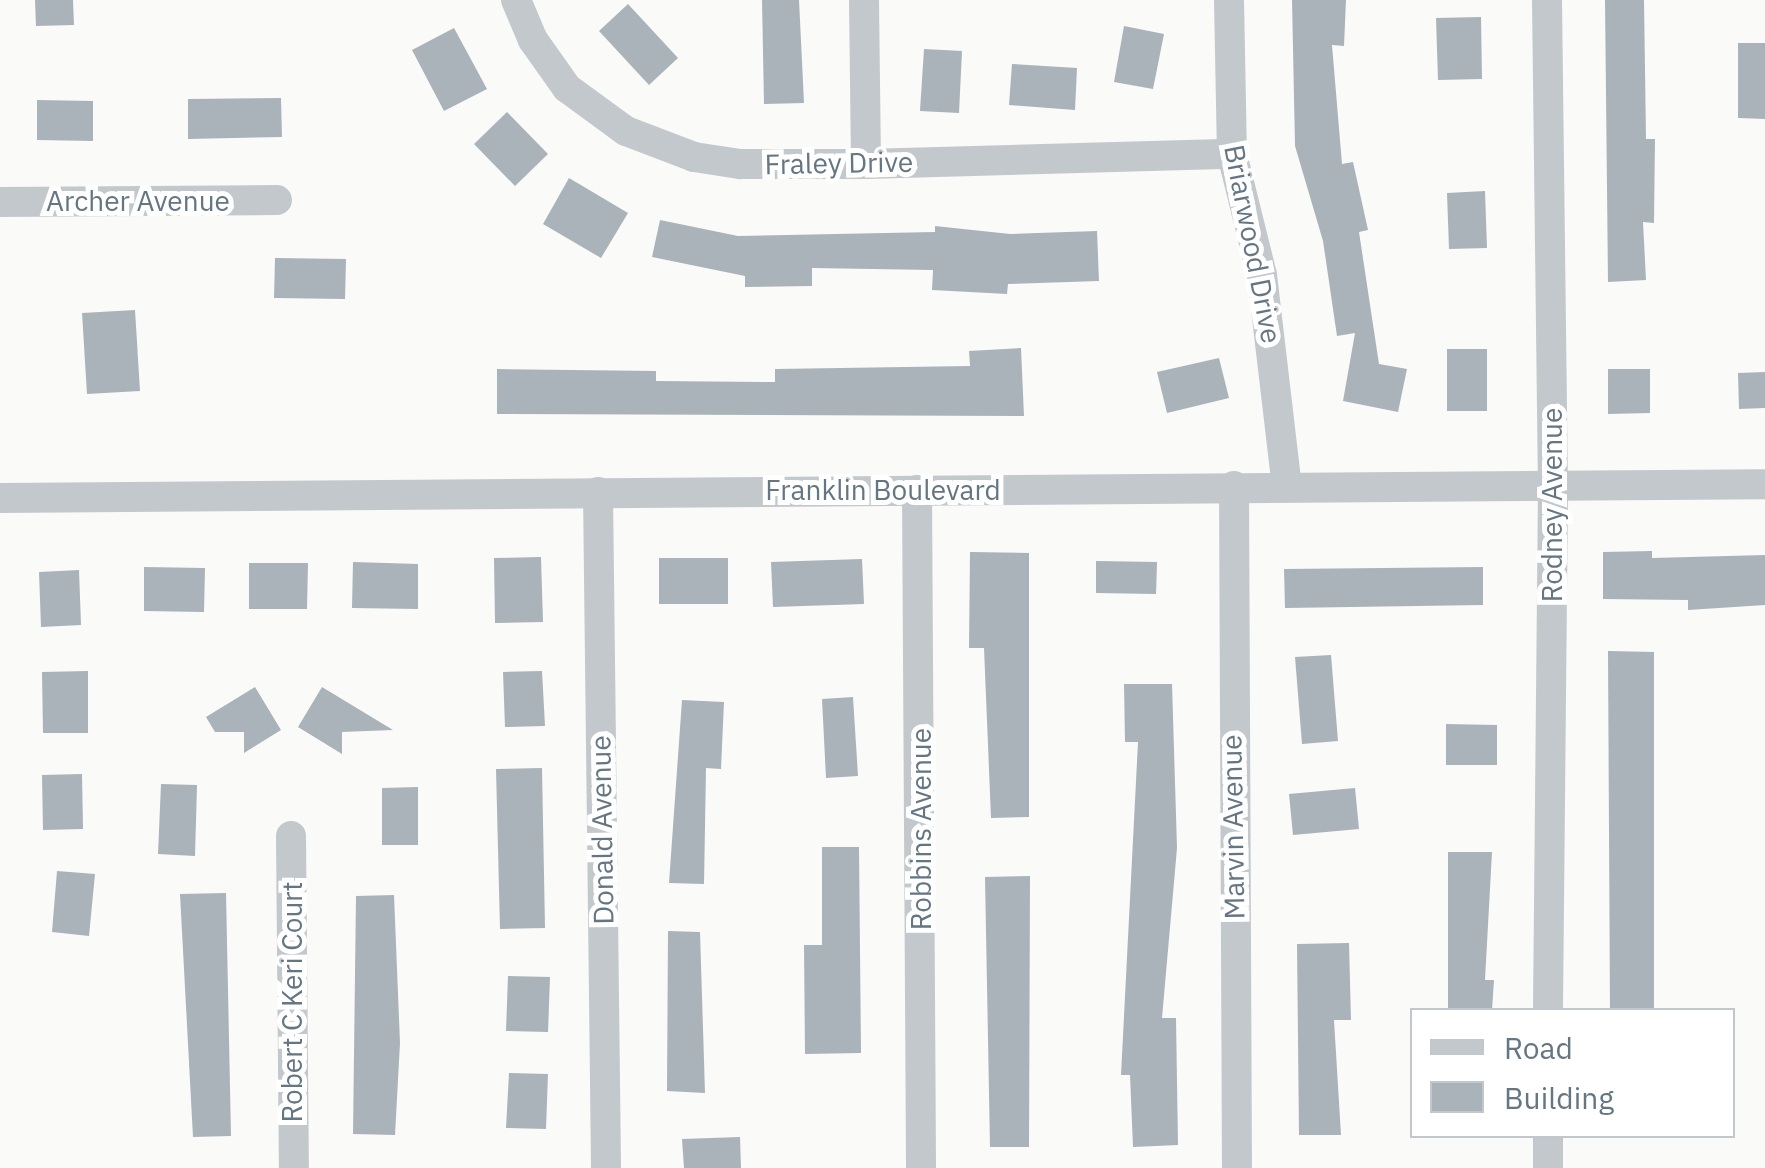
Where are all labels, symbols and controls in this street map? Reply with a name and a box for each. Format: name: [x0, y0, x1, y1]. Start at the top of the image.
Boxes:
street label: Briarwood Drive: [1217, 142, 1289, 346]
street label: Fraley Drive: [764, 145, 914, 181]
street label: Archer Avenue: [46, 184, 230, 218]
street label: Rodney Avenue: [1535, 408, 1569, 602]
street label: Franklin Boulevard: [765, 473, 1001, 507]
street label: Robbins Avenue: [904, 728, 938, 930]
street label: Marvin Avenue: [1215, 734, 1251, 920]
street label: Donald Avenue: [584, 735, 620, 925]
street label: Robert C Keri Court: [275, 881, 309, 1123]
legend: [1410, 1008, 1735, 1138]
text: Road: [1504, 1028, 1573, 1067]
text: Building: [1504, 1078, 1614, 1117]

